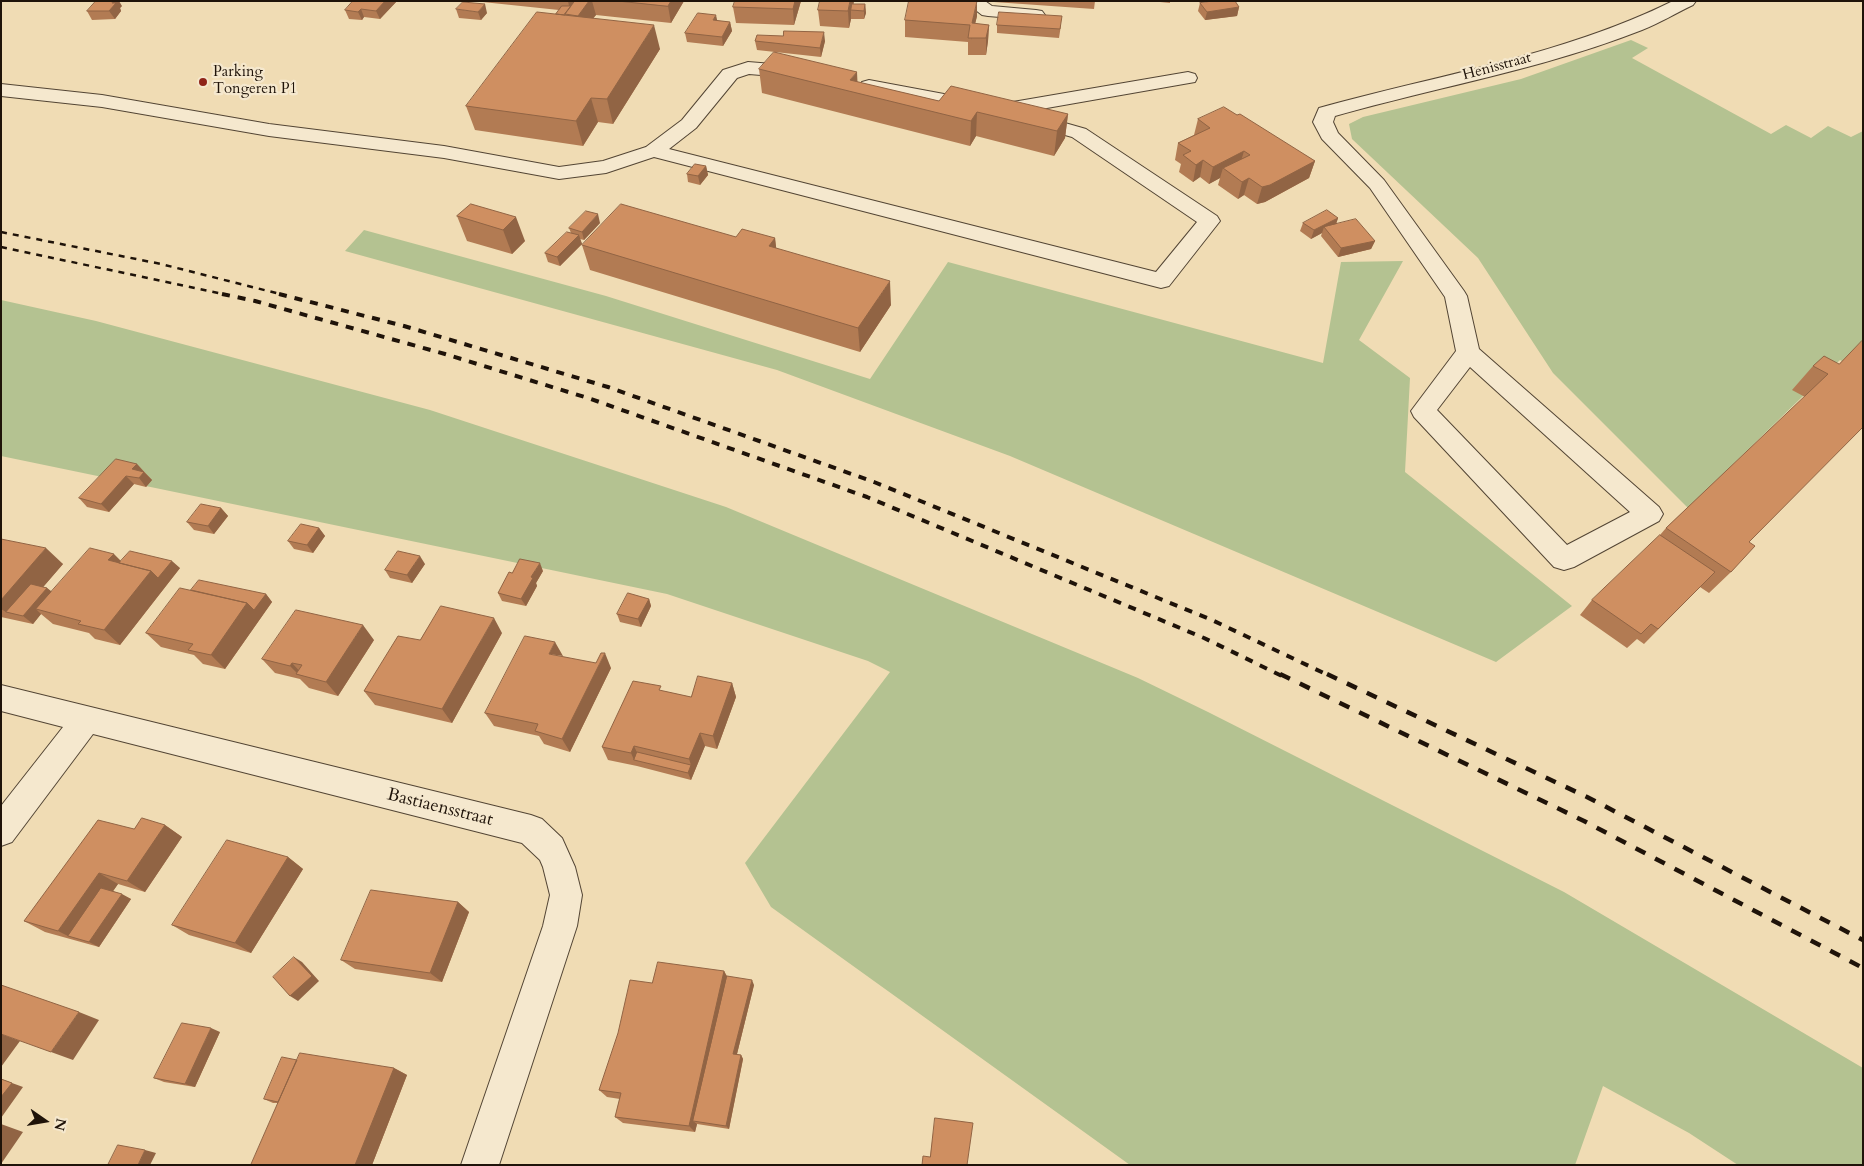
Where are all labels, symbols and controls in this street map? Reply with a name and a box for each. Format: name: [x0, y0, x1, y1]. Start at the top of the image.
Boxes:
street label: Henisstraat: [1461, 49, 1533, 85]
place label: Parking Tongeren P1: [213, 64, 297, 99]
marker: Parking Tongeren P1: [197, 76, 209, 88]
street label: Bastiaensstraat: [385, 784, 495, 832]
north arrow: [20, 1096, 70, 1146]
text: N: [49, 1116, 71, 1133]

